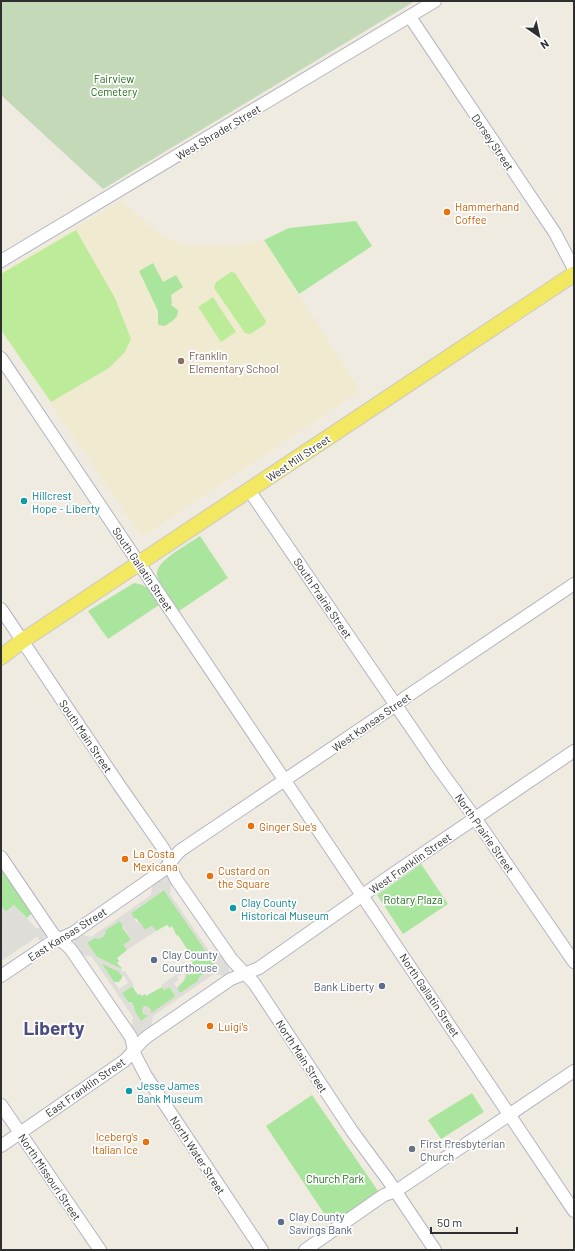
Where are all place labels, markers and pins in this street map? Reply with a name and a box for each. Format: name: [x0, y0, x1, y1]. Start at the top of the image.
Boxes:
place label: Hammerhand Coffee: [455, 200, 519, 226]
marker: Hammerhand Coffee: [442, 207, 452, 217]
place label: Franklin Elementary School: [189, 349, 279, 375]
marker: Franklin Elementary School: [176, 356, 186, 366]
place label: Hillcrest Hope - Liberty: [32, 489, 100, 515]
marker: Hillcrest Hope - Liberty: [19, 496, 29, 506]
place label: Ginger Sue's: [259, 820, 317, 833]
marker: Ginger Sue's: [246, 821, 256, 831]
place label: La Costa Mexicana: [133, 847, 178, 873]
marker: La Costa Mexicana: [120, 854, 130, 864]
place label: Custard on the Square: [218, 864, 270, 890]
marker: Custard on the Square: [205, 871, 215, 881]
place label: Clay County Historical Museum: [241, 896, 329, 922]
marker: Clay County Historical Museum: [228, 903, 238, 913]
place label: Clay County Courthouse: [162, 948, 218, 974]
marker: Clay County Courthouse: [149, 955, 159, 965]
place label: Bank Liberty: [314, 980, 374, 993]
marker: Bank Liberty: [377, 981, 387, 991]
place label: Luigi's: [218, 1020, 248, 1033]
marker: Luigi's: [205, 1021, 215, 1031]
place label: Jesse James Bank Museum: [137, 1079, 203, 1105]
marker: Jesse James Bank Museum: [124, 1086, 134, 1096]
place label: Iceberg's Italian Ice: [92, 1130, 138, 1156]
marker: Iceberg's Italian Ice: [141, 1137, 151, 1147]
place label: First Presbyterian Church: [420, 1137, 505, 1163]
marker: First Presbyterian Church: [407, 1144, 417, 1154]
place label: Clay County Savings Bank: [289, 1210, 353, 1236]
marker: Clay County Savings Bank: [276, 1217, 286, 1227]

